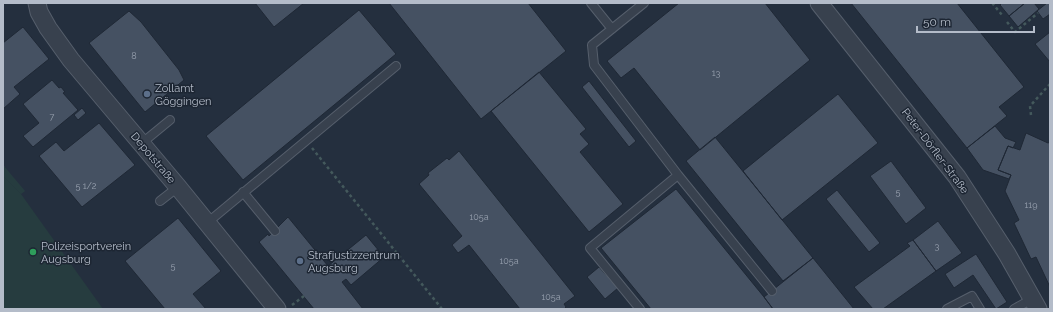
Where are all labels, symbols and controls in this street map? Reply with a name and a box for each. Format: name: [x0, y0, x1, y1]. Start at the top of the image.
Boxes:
scale bar: [917, 8, 1034, 34]
text: 50 m: [923, 15, 951, 29]
house number: 8: [131, 51, 137, 61]
house number: 13: [712, 68, 721, 78]
place label: Zollamt Göggingen: [155, 82, 212, 108]
marker: Zollamt Göggingen: [142, 89, 152, 99]
street label: Peter-Dörfler-Straße: [899, 106, 972, 197]
house number: 7: [50, 112, 55, 122]
street label: Depotstraße: [128, 130, 178, 187]
house number: 5 1/2: [76, 181, 97, 191]
house number: 5: [896, 187, 901, 197]
house number: 119: [1025, 200, 1037, 210]
house number: 105a: [469, 212, 489, 222]
place label: Polizeisportverein Augsburg: [41, 240, 131, 266]
house number: 3: [935, 241, 940, 251]
marker: Polizeisportverein Augsburg: [28, 247, 38, 257]
place label: Strafjustizzentrum Augsburg: [308, 249, 400, 275]
marker: Strafjustizzentrum Augsburg: [295, 256, 305, 266]
house number: 105a: [499, 256, 519, 266]
house number: 5: [171, 261, 176, 271]
house number: 105a: [541, 292, 561, 302]

